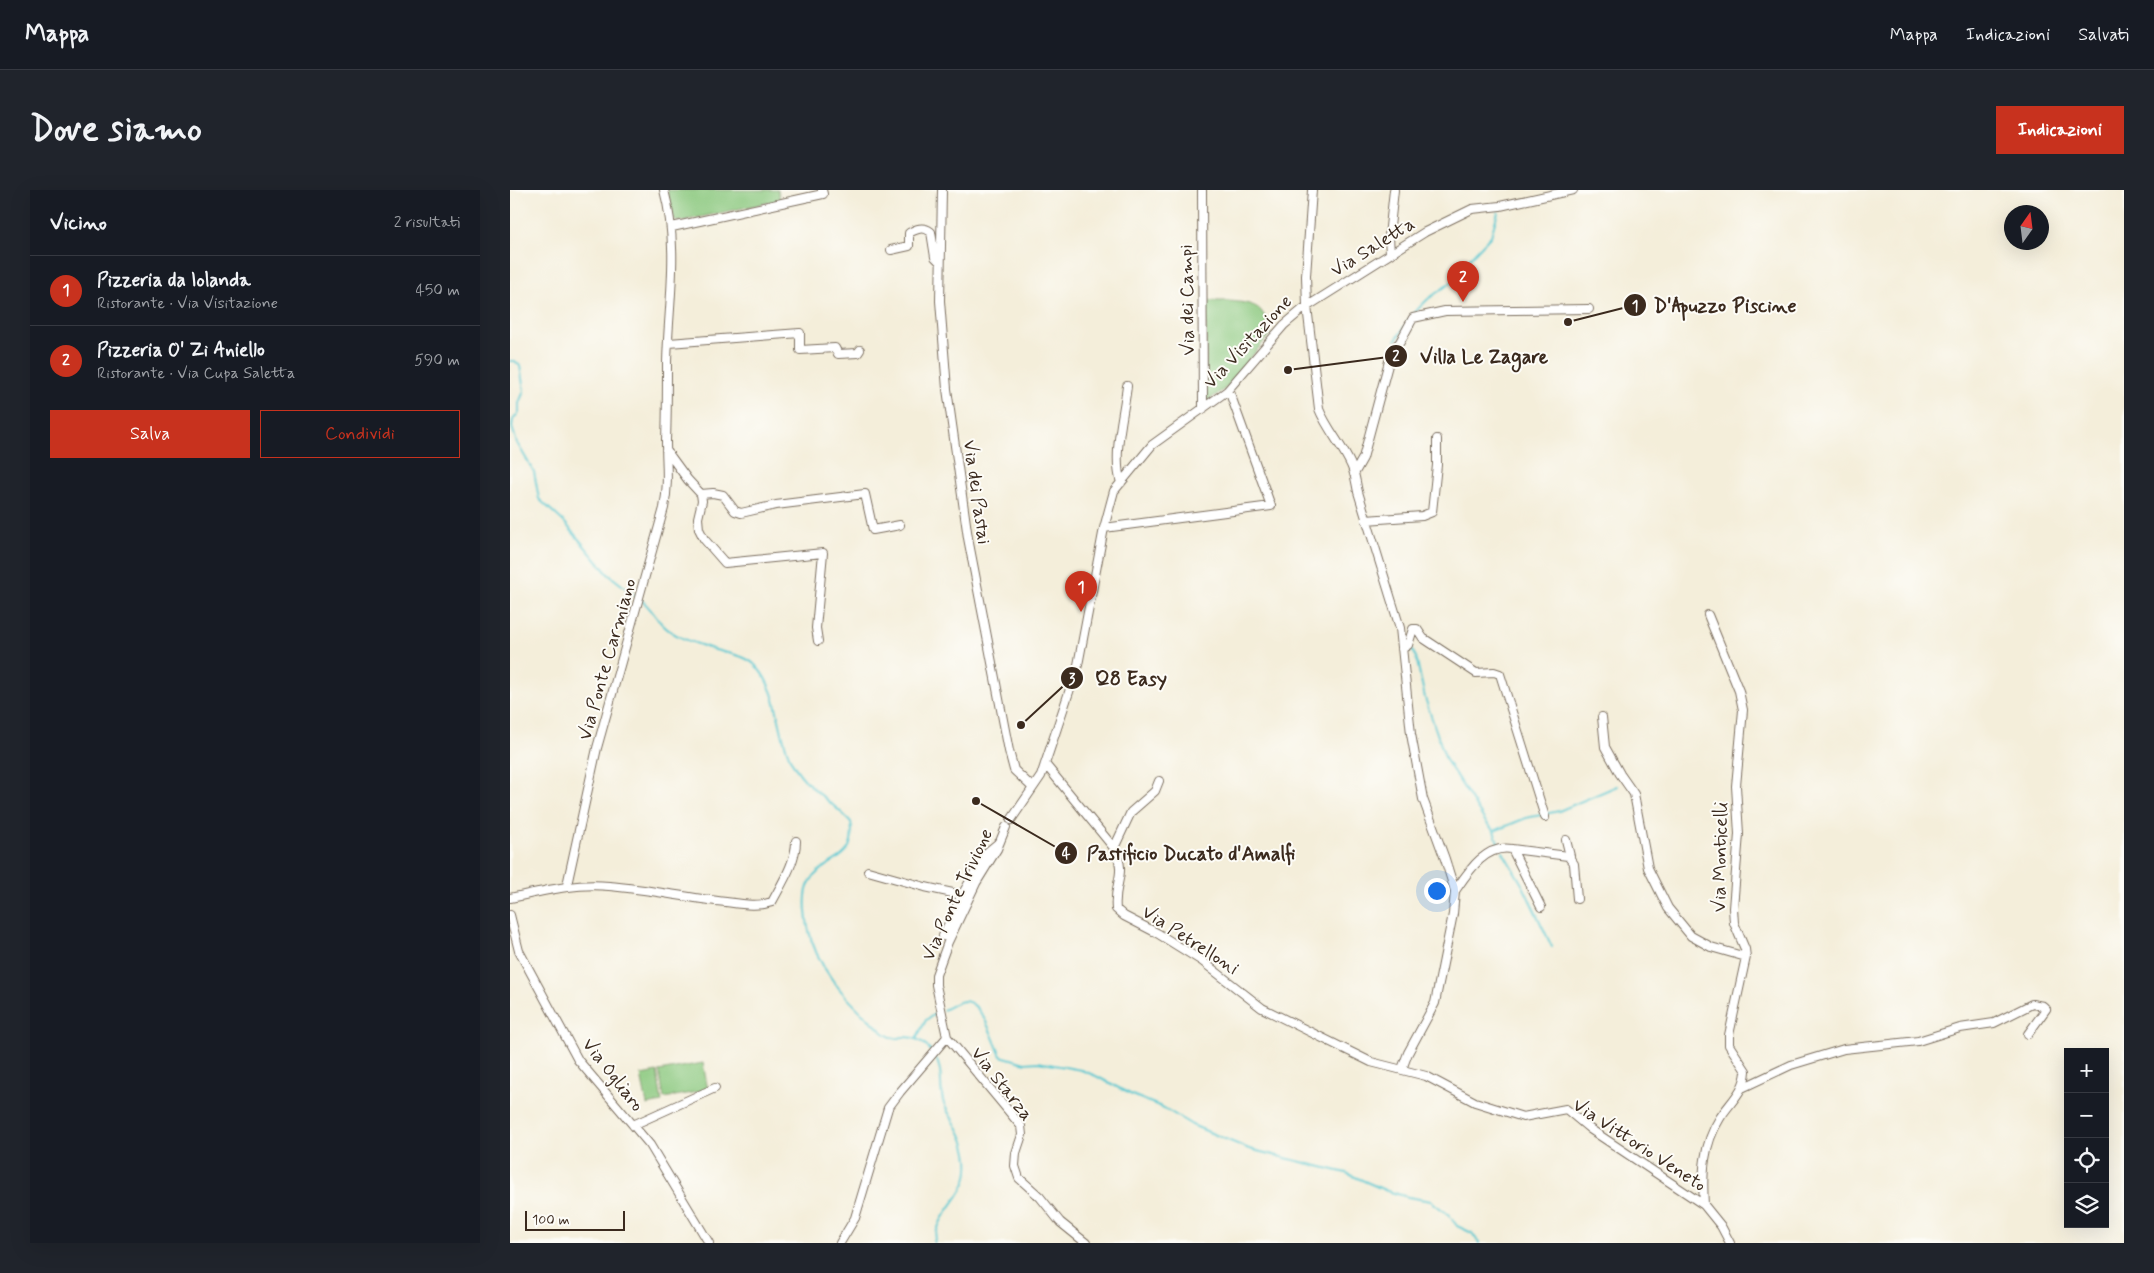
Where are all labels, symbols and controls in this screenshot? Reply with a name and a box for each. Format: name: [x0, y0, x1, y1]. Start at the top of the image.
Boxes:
text: Mappa: [25, 19, 89, 50]
text: Mappa: [1890, 23, 1938, 47]
text: Indicazioni: [1966, 23, 2050, 47]
text: Salvati: [2078, 23, 2129, 47]
button: Indicazioni: [1996, 106, 2124, 154]
text: Dove siamo: [30, 107, 202, 153]
north arrow: [2004, 205, 2049, 250]
text: Vicino: [50, 209, 107, 237]
street label: Via Saletta: [1326, 211, 1420, 283]
text: 2 risultati: [394, 212, 460, 233]
street label: Via dei Campi: [1174, 244, 1201, 356]
pin: 2: [1447, 261, 1479, 302]
text: Pizzeria da Iolanda: [97, 268, 251, 293]
text: 1: [62, 280, 70, 301]
text: 450 m: [415, 280, 460, 301]
callout: D'Apuzzo Piscine: [1623, 288, 1802, 323]
street label: Via Visitazione: [1198, 290, 1298, 394]
text: Ristorante · Via Visitazione: [97, 293, 278, 314]
text: D'Apuzzo Piscine: [1654, 293, 1796, 321]
text: 1: [1632, 297, 1638, 317]
text: Pizzeria O' Zi Aniello: [97, 338, 265, 363]
callout: Villa Le Zagare: [1384, 339, 1560, 374]
text: Villa Le Zagare: [1420, 344, 1549, 373]
text: 2: [1392, 347, 1400, 367]
text: 2: [62, 350, 70, 371]
text: 590 m: [414, 350, 460, 371]
text: Ristorante · Via Cupa Saletta: [97, 363, 295, 384]
button: Salva: [50, 410, 250, 458]
button: Condividi: [260, 410, 460, 458]
street label: Via dei Pastai: [957, 438, 996, 546]
pin: 1: [1065, 571, 1097, 612]
street label: Via Ponte Carmiano: [572, 576, 642, 743]
callout: Q8 Easy: [1060, 661, 1177, 696]
text: Q8 Easy: [1095, 666, 1167, 693]
text: 3: [1069, 670, 1076, 690]
street label: Via Monticelli: [1707, 802, 1734, 913]
street label: Via Ponte Trivione: [916, 825, 999, 965]
callout: Pastificio Ducato d'Amalfi: [1053, 836, 1304, 871]
text: Pastificio Ducato d'Amalfi: [1087, 841, 1295, 868]
text: 4: [1062, 844, 1071, 864]
your location: [1424, 878, 1450, 904]
street label: Via Petrelloni: [1137, 900, 1243, 981]
street label: Via Ogliaro: [575, 1033, 649, 1117]
street label: Via Starza: [965, 1042, 1039, 1126]
map controls: [2064, 1048, 2109, 1228]
button: +: [2064, 1048, 2109, 1093]
street label: Via Vittorio Veneto: [1568, 1093, 1711, 1198]
button: −: [2064, 1093, 2109, 1138]
button: locate: [2064, 1138, 2109, 1183]
button: layers: [2064, 1183, 2109, 1228]
scale bar: [525, 1208, 625, 1231]
text: 100 m: [532, 1211, 570, 1229]

